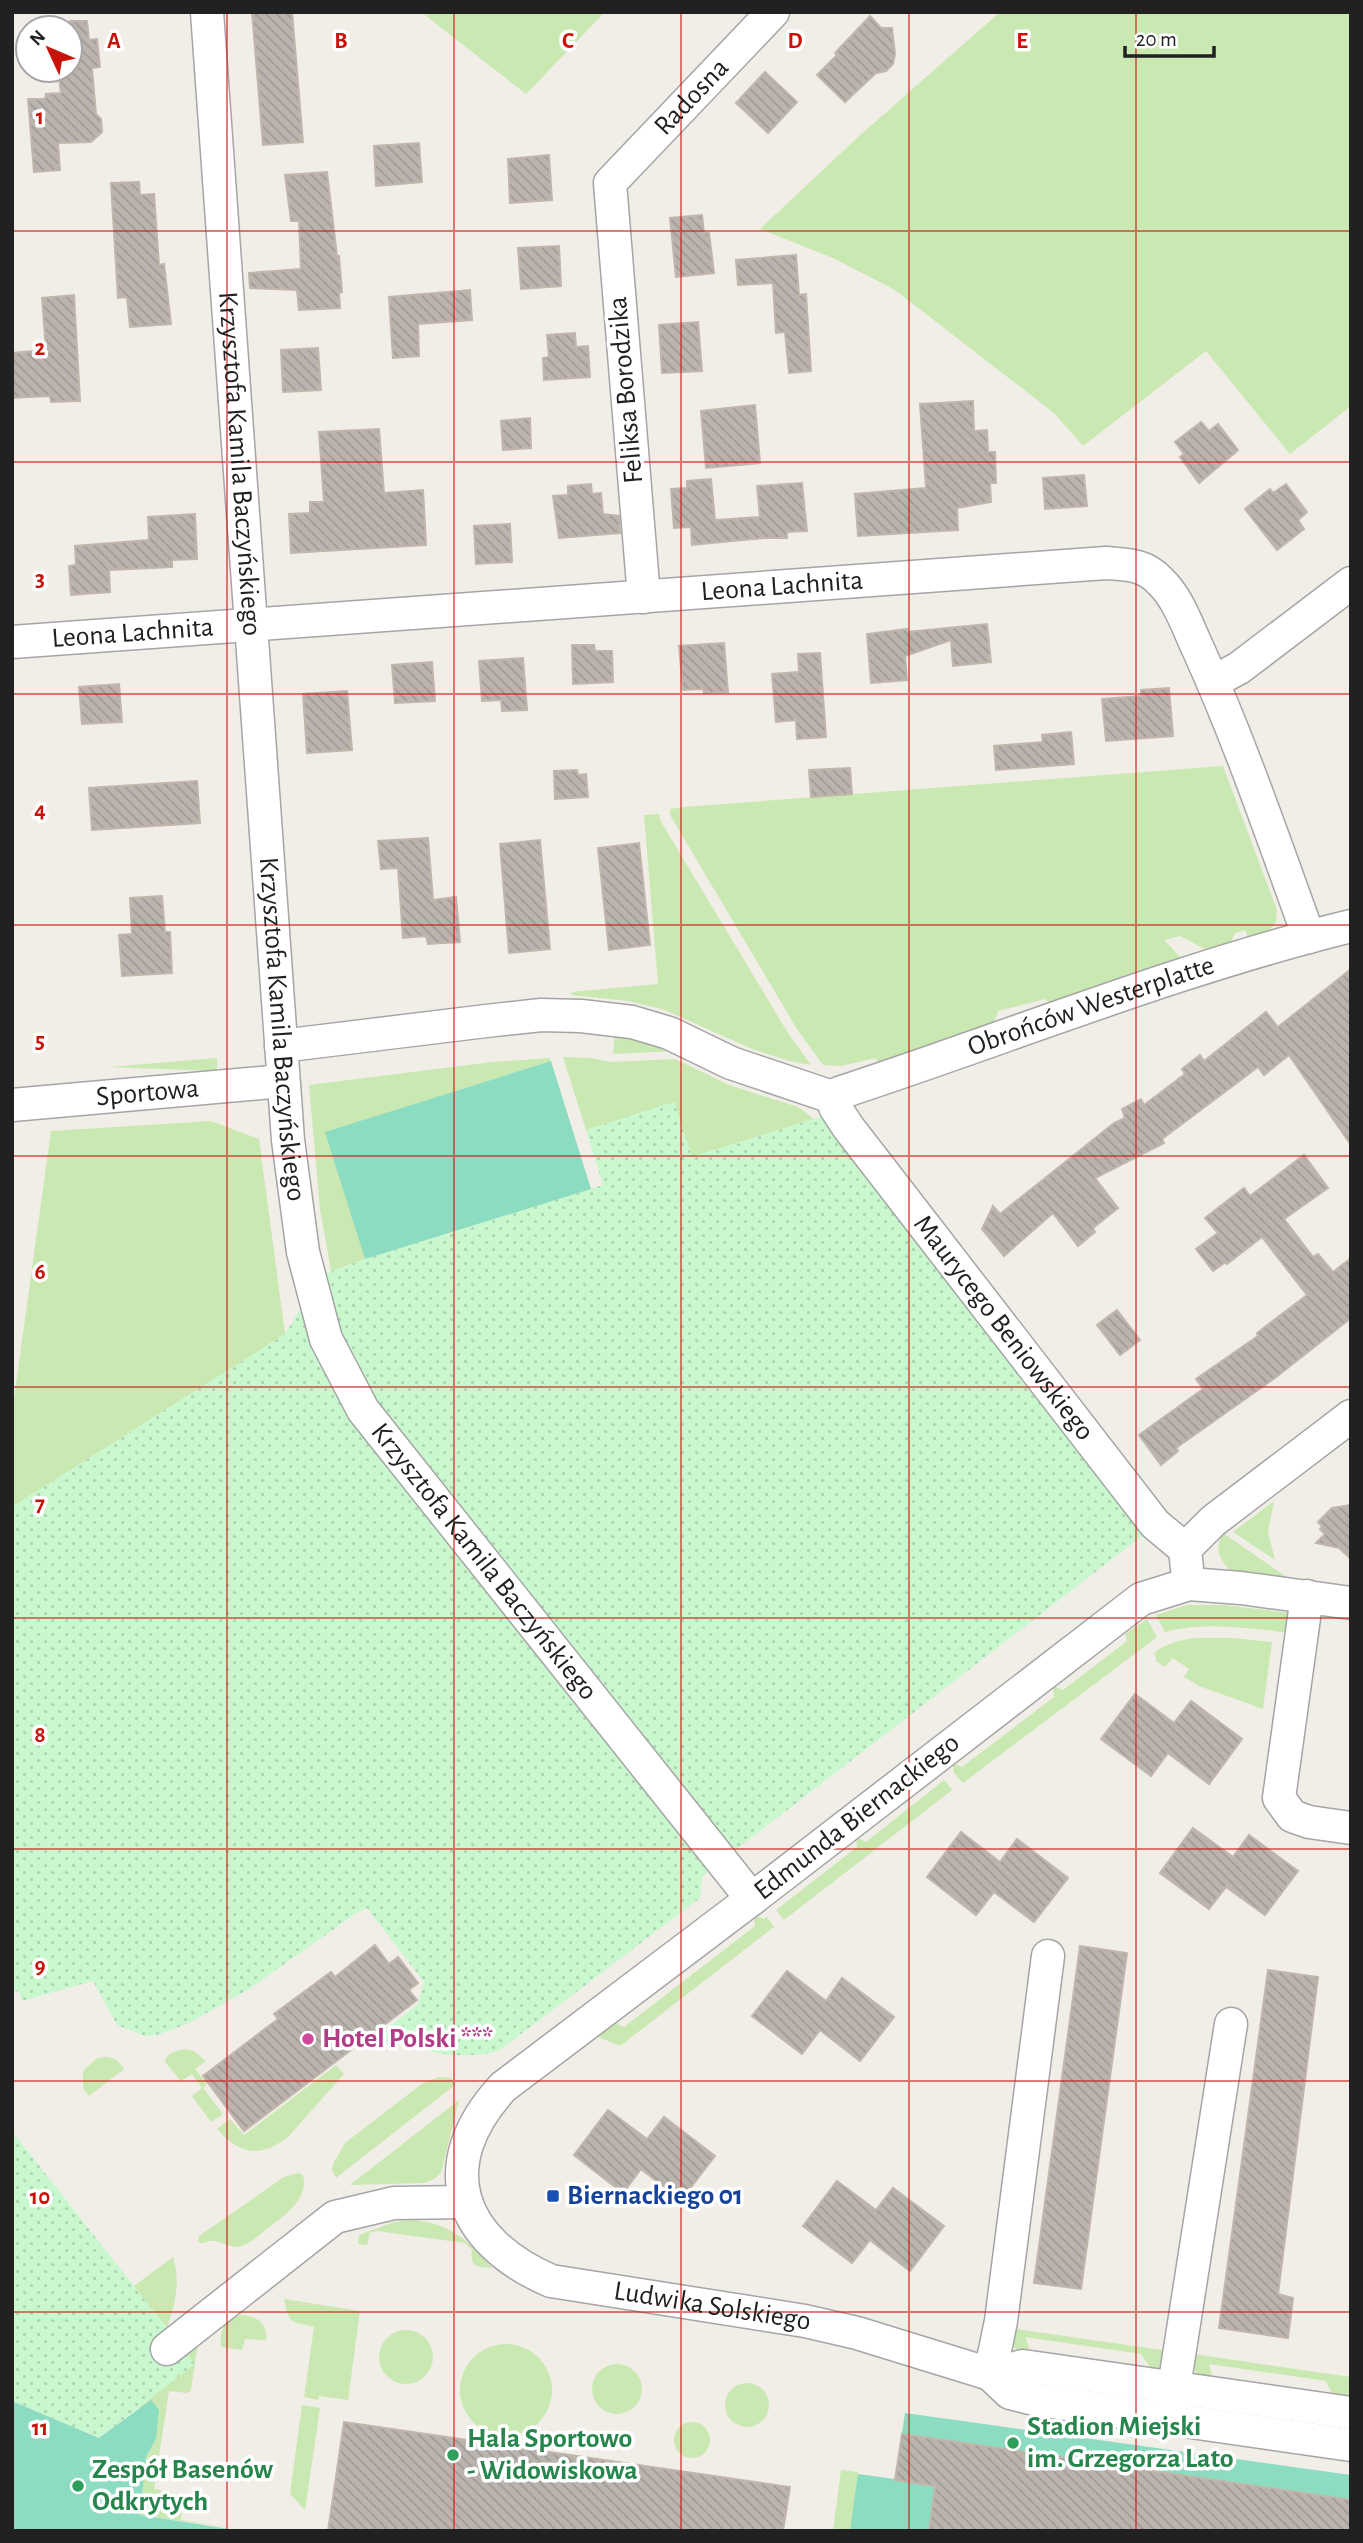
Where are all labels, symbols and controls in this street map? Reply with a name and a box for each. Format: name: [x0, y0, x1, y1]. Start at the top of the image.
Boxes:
north arrow: [14, 14, 84, 84]
scale bar: [1125, 14, 1214, 58]
text: N: [26, 27, 49, 50]
text: 20 m: [1136, 29, 1177, 50]
text: A: [107, 30, 121, 53]
text: B: [334, 30, 348, 53]
text: C: [562, 30, 574, 53]
text: D: [787, 30, 803, 53]
text: E: [1016, 30, 1028, 53]
street label: Radosna: [649, 53, 734, 141]
text: 1: [36, 106, 44, 129]
street label: Krzysztofa Kamila Baczyńskiego: [213, 291, 266, 637]
street label: Feliksa Borodzika: [604, 295, 648, 485]
text: 2: [35, 337, 46, 360]
street label: Leona Lachnita: [700, 567, 864, 606]
text: 3: [35, 568, 45, 591]
street label: Leona Lachnita: [51, 613, 215, 653]
text: 4: [34, 799, 46, 822]
street label: Krzysztofa Kamila Baczyńskiego: [254, 856, 310, 1203]
street label: Obrońców Westerplatte: [964, 951, 1218, 1062]
text: 5: [35, 1030, 45, 1053]
street label: Sportowa: [95, 1074, 200, 1112]
street label: Maurycego Beniowskiego: [908, 1210, 1099, 1446]
text: 6: [34, 1261, 46, 1284]
street label: Krzysztofa Kamila Baczyńskiego: [365, 1418, 602, 1706]
text: 7: [35, 1493, 45, 1516]
text: 8: [34, 1724, 46, 1747]
street label: Edmunda Biernackiego: [749, 1729, 965, 1905]
text: 9: [34, 1955, 46, 1978]
place label: Hotel Polski ***: [322, 2025, 493, 2053]
marker: Hotel Polski ***: [300, 2031, 316, 2047]
place label: Biernackiego 01: [567, 2182, 743, 2210]
text: 10: [30, 2186, 50, 2209]
marker: Biernackiego 01: [545, 2188, 561, 2204]
street label: Ludwika Solskiego: [612, 2277, 813, 2336]
place label: Stadion Miejski im. Grzegorza Lato: [1027, 2413, 1234, 2473]
text: 11: [32, 2417, 48, 2440]
place label: Hala Sportowo - Widowiskowa: [467, 2425, 638, 2485]
marker: Stadion Miejski im. Grzegorza Lato: [1005, 2435, 1021, 2451]
marker: Hala Sportowo - Widowiskowa: [445, 2447, 461, 2463]
place label: Zespół Basenów Odkrytych: [92, 2456, 273, 2516]
marker: Zespół Basenów Odkrytych: [70, 2478, 86, 2494]

